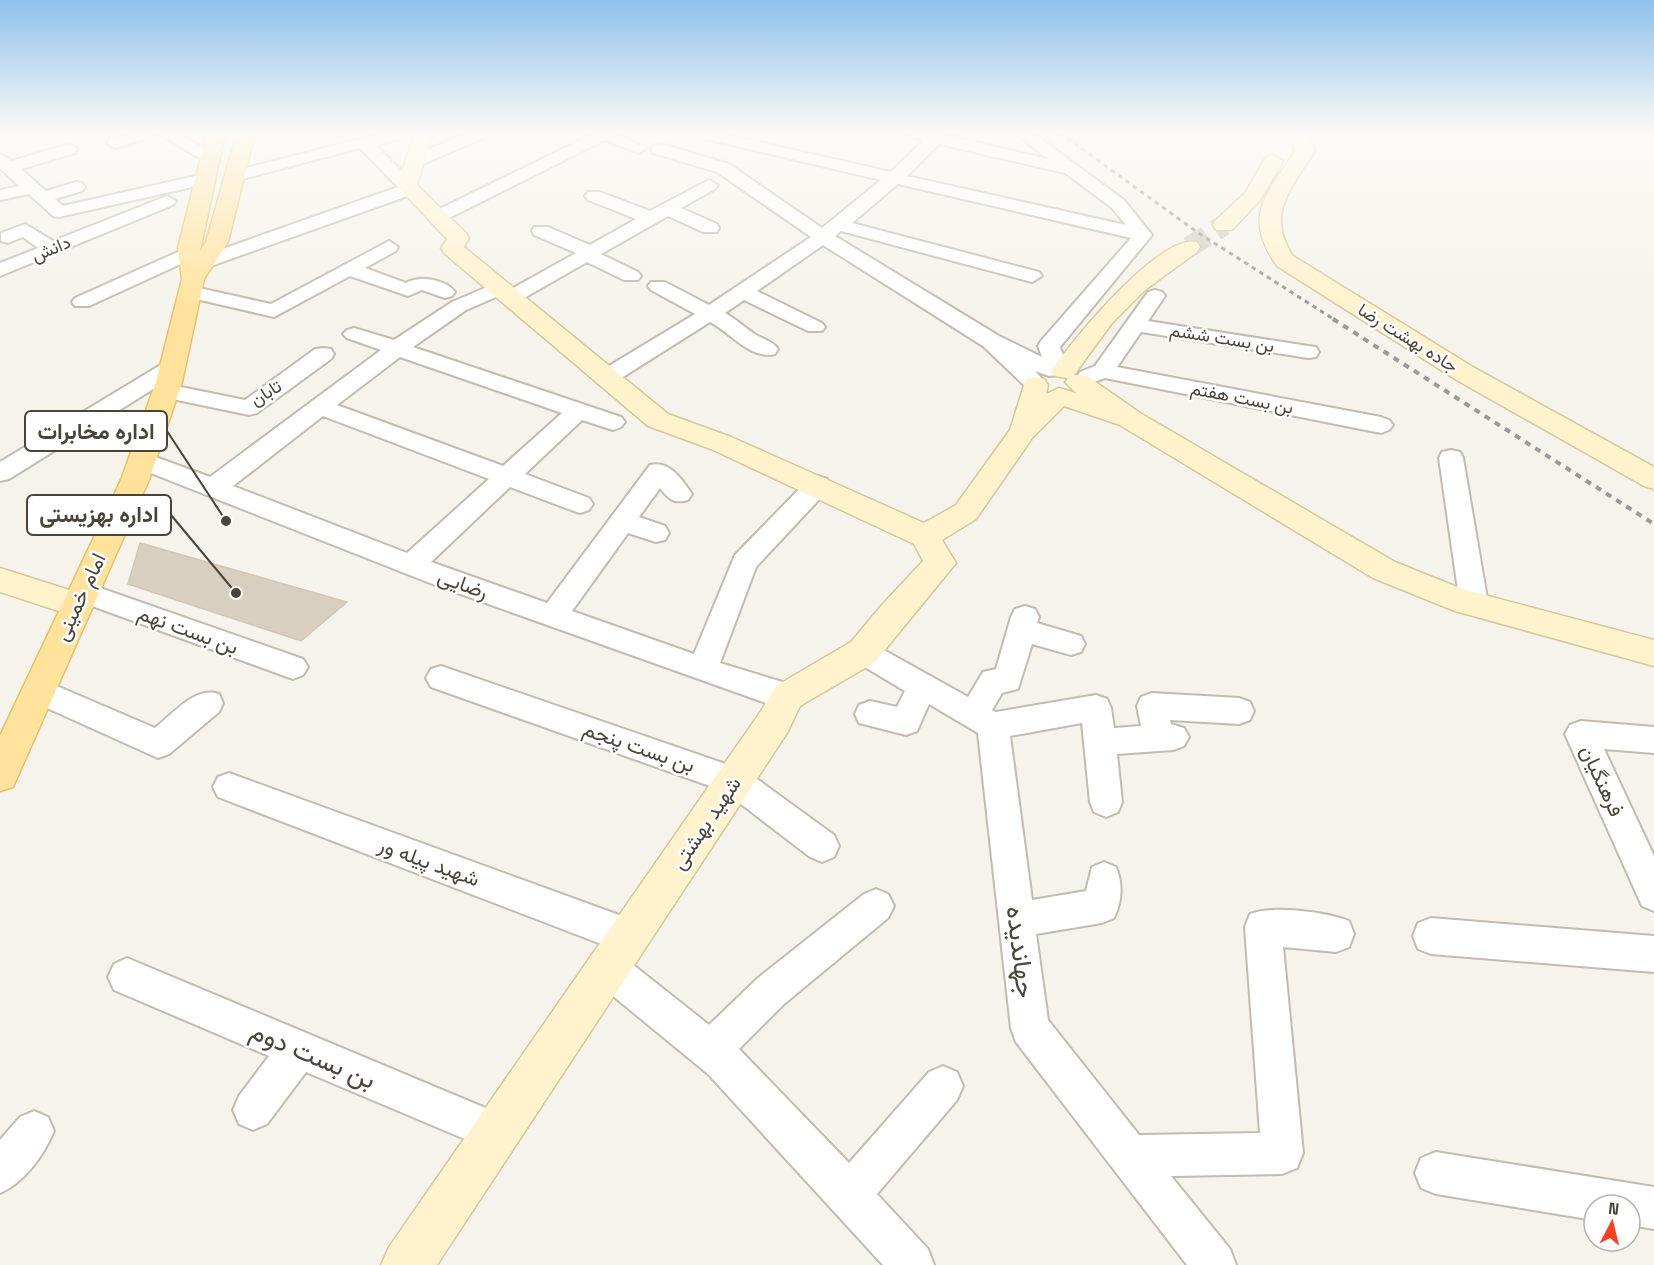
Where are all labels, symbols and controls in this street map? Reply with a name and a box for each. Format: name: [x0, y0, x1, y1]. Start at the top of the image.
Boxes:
street label: دانش: [28, 230, 74, 267]
street label: جاده بهشت رضا: [1354, 298, 1463, 377]
street label: بن بست ششم: [1168, 318, 1276, 358]
street label: تابان: [246, 374, 286, 411]
street label: بن بست هفتم: [1189, 376, 1295, 420]
callout: اداره مخابرات: [25, 411, 167, 451]
text: اداره مخابرات: [37, 417, 155, 445]
callout: اداره بهزیستی: [27, 495, 171, 535]
text: اداره بهزیستی: [39, 500, 159, 528]
street label: امام خمینی: [47, 549, 113, 645]
street label: رضایی: [434, 562, 492, 605]
street label: بن بست نهم: [134, 599, 242, 661]
street label: بن بست پنجم: [579, 715, 699, 779]
street label: فرهنگیان: [1574, 741, 1631, 821]
street label: شهید بهشتی: [665, 771, 747, 875]
street label: شهید پیله ور: [374, 830, 483, 893]
street label: جهاندیده: [998, 904, 1044, 1000]
street label: بن بست دوم: [245, 1013, 381, 1097]
north arrow: [1582, 1193, 1642, 1253]
text: N: [1607, 1198, 1620, 1220]

